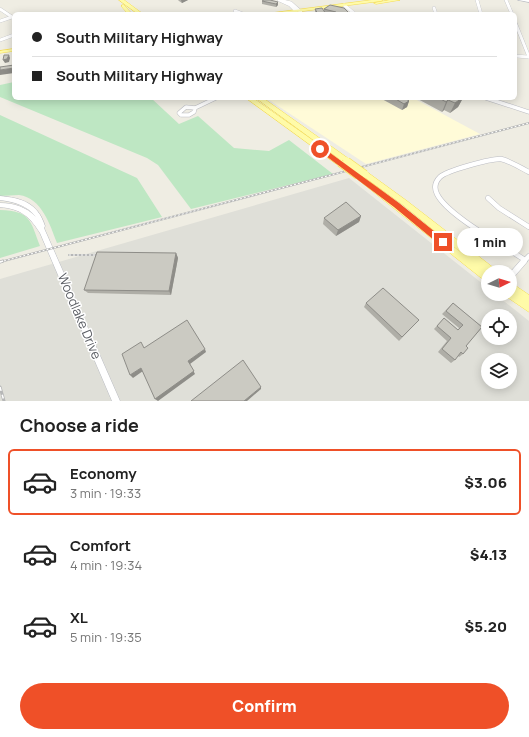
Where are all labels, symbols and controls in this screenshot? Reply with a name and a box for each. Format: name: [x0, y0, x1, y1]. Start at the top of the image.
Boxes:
text: South Military Highway: [56, 27, 223, 48]
text: South Military Highway: [56, 65, 223, 86]
route start: [311, 140, 329, 158]
callout: 1 min: [457, 228, 523, 256]
route end: [434, 233, 452, 251]
text: 1 min: [474, 233, 506, 251]
north arrow: [481, 265, 517, 301]
map controls: [481, 265, 517, 389]
street label: Woodlake Drive: [54, 270, 106, 362]
button: locate: [481, 309, 517, 345]
button: layers: [481, 353, 517, 389]
text: Choose a ride: [20, 413, 139, 437]
text: Economy: [70, 463, 137, 484]
icon: car: [22, 464, 58, 500]
text: $3.06: [464, 472, 507, 493]
text: 3 min · 19:33: [70, 484, 141, 502]
text: Comfort: [70, 535, 131, 556]
icon: car: [22, 536, 58, 572]
text: $4.13: [470, 544, 507, 565]
text: 4 min · 19:34: [70, 556, 142, 574]
text: XL: [70, 607, 88, 628]
icon: car: [22, 608, 58, 644]
text: $5.20: [465, 616, 507, 637]
text: 5 min · 19:35: [70, 628, 142, 646]
button: Confirm: [20, 683, 509, 729]

